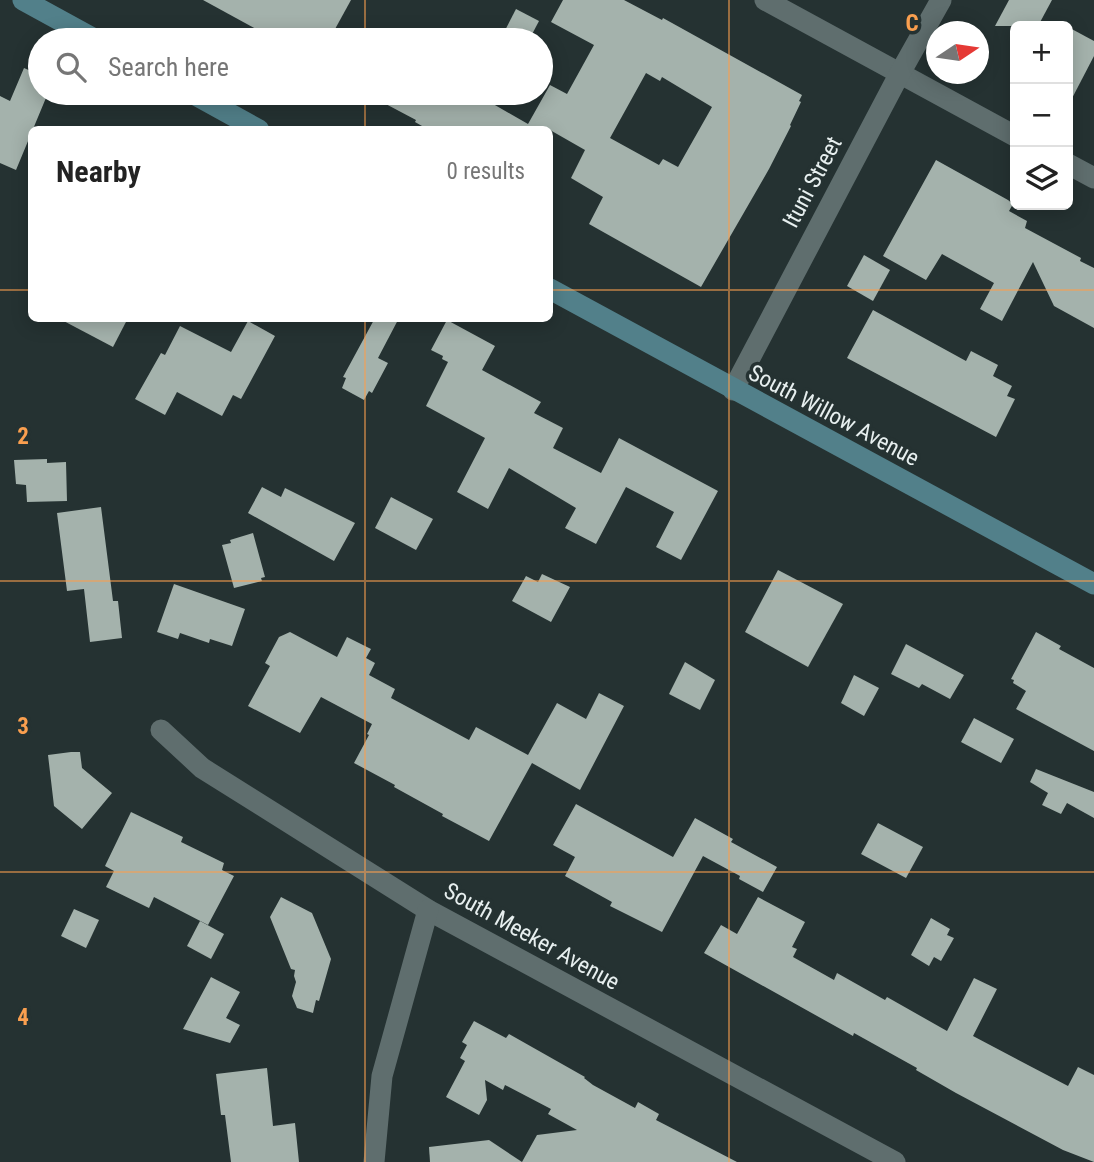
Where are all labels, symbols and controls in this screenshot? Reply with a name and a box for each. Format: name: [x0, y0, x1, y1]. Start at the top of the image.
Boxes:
text: C: [905, 10, 919, 37]
north arrow: [926, 21, 989, 84]
map controls: [1010, 21, 1073, 210]
button: +: [1010, 21, 1073, 84]
search box: [28, 28, 553, 105]
icon: search: [52, 48, 90, 86]
text: Search here: [108, 52, 229, 82]
button: −: [1010, 84, 1073, 147]
street label: Ituni Street: [777, 132, 848, 232]
button: layers: [1010, 147, 1073, 210]
text: Nearby: [56, 154, 141, 189]
text: 0 results: [447, 158, 525, 185]
street label: South Willow Avenue: [744, 359, 924, 472]
text: 2: [17, 423, 29, 450]
text: 3: [17, 713, 29, 740]
street label: South Meeker Avenue: [439, 877, 624, 996]
text: 4: [17, 1004, 29, 1031]

